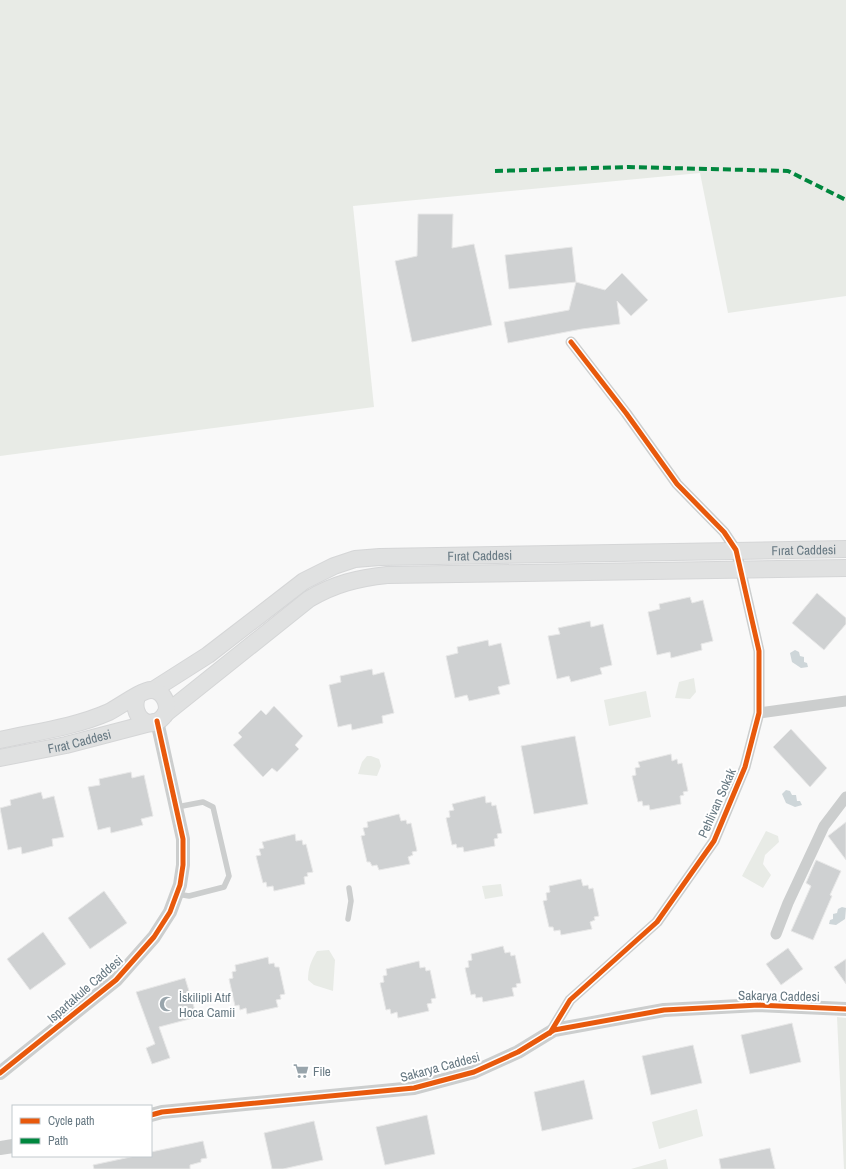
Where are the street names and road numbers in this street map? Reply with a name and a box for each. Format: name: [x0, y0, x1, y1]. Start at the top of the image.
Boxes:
street label: Fırat Caddesi: [771, 541, 836, 559]
street label: Fırat Caddesi: [447, 546, 512, 564]
street label: Fırat Caddesi: [46, 725, 113, 757]
street label: Pehlivan Sokak: [694, 765, 740, 840]
street label: Ispartakule Caddesi: [44, 951, 126, 1027]
street label: Sakarya Caddesi: [738, 987, 820, 1005]
street label: Sakarya Caddesi: [398, 1048, 482, 1086]

